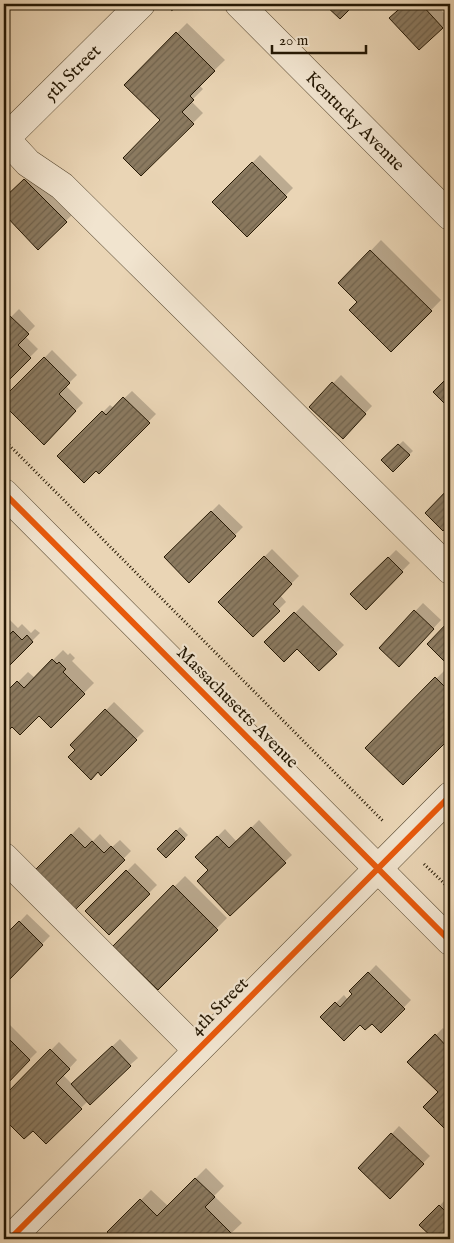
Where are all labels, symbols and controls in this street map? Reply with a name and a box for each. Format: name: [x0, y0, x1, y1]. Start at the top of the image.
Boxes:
scale bar: [272, 22, 365, 54]
text: 20 m: [279, 31, 309, 50]
street label: 5th Street: [40, 40, 106, 107]
street label: Kentucky Avenue: [300, 67, 409, 177]
street label: Massachusetts Avenue: [171, 642, 303, 774]
street label: 4th Street: [186, 973, 254, 1041]

